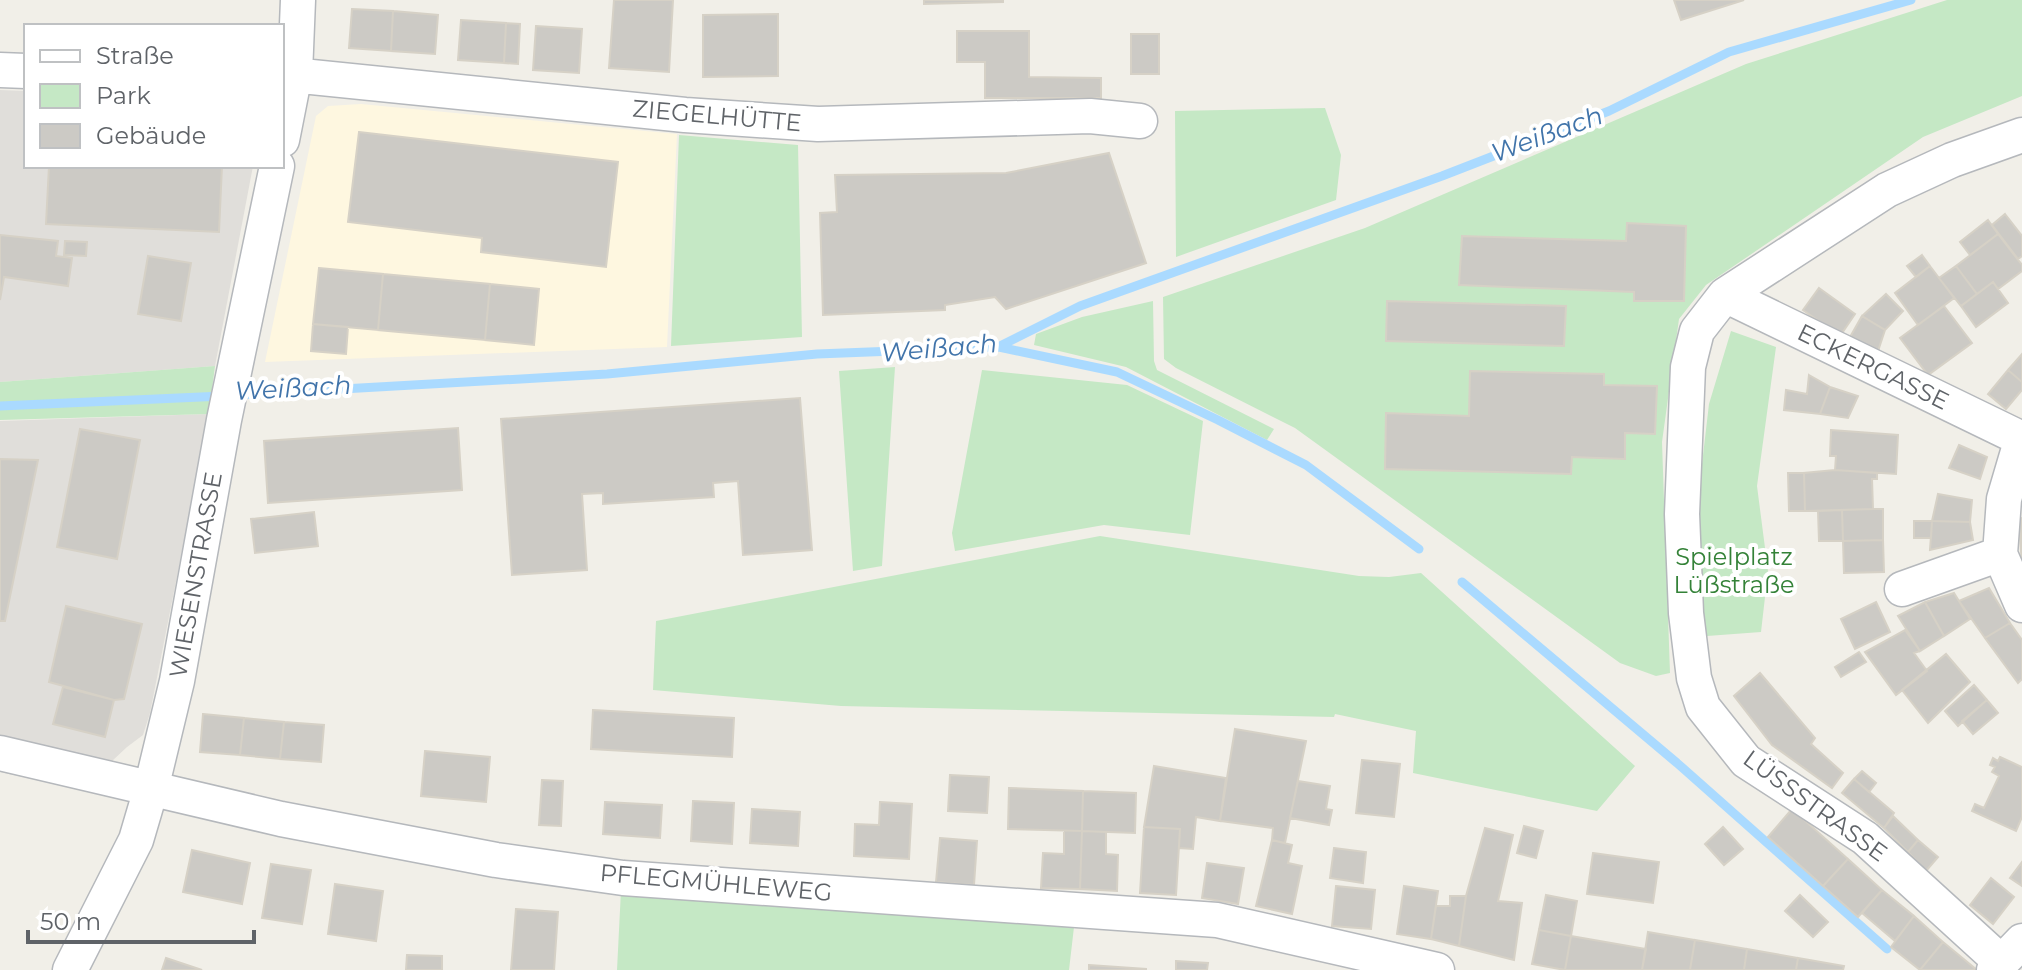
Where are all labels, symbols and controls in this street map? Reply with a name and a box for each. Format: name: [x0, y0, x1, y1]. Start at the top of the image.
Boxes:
legend: [24, 24, 284, 168]
text: Straße: [96, 41, 174, 70]
text: Park: [96, 81, 151, 110]
street label: ZIEGELHÜTTE: [631, 94, 803, 137]
water label: Weißach: [1487, 99, 1607, 169]
text: Gebäude: [96, 121, 206, 150]
street label: ECKERGASSE: [1793, 317, 1954, 416]
water label: Weißach: [880, 327, 998, 369]
water label: Weißach: [234, 369, 352, 407]
street label: WIESENSTRASSE: [163, 470, 228, 680]
park label: Spielplatz Lüßstraße: [1674, 542, 1794, 599]
street label: LÜSSSTRASSE: [1738, 744, 1893, 868]
street label: PFLEGMÜHLEWEG: [599, 858, 833, 907]
scale bar: [28, 894, 254, 944]
text: 50 m: [40, 907, 101, 936]

